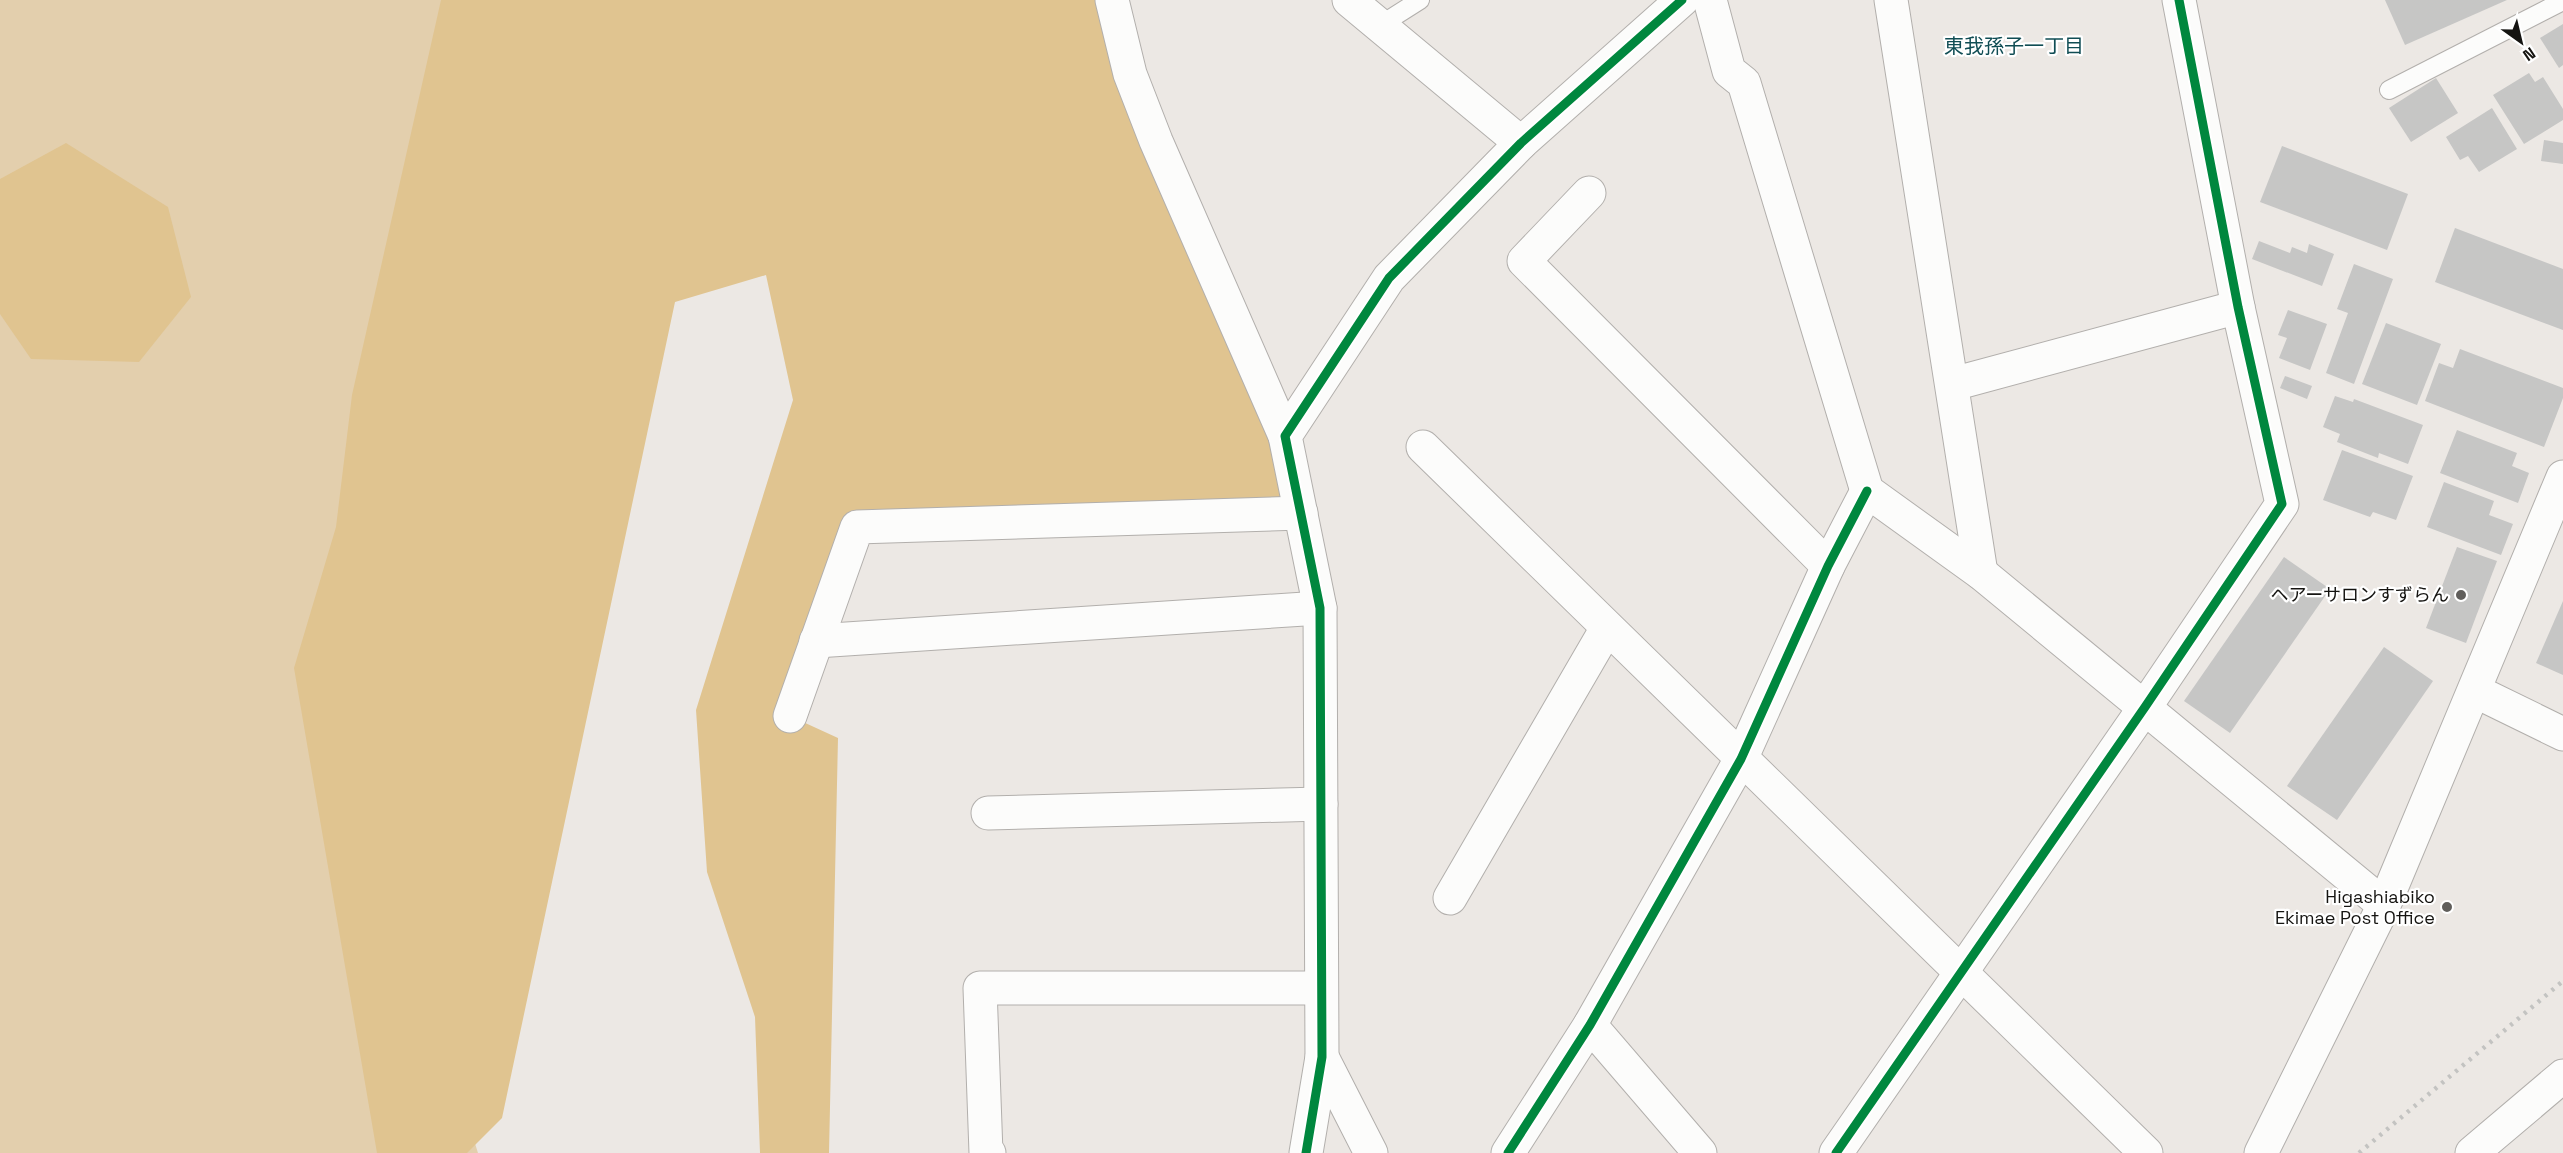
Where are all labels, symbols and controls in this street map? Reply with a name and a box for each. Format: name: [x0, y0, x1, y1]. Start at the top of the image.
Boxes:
north arrow: [2491, 12, 2551, 72]
district label: 東我孫子一丁目: [1944, 33, 2084, 59]
text: N: [2519, 42, 2539, 66]
place label: ヘアーサロンすずらん: [2270, 583, 2449, 606]
marker: ヘアーサロンすずらん: [2454, 588, 2468, 602]
place label: Higashiabiko Ekimae Post Office: [2275, 885, 2435, 929]
marker: Higashiabiko Ekimae Post Office: [2440, 900, 2454, 914]

